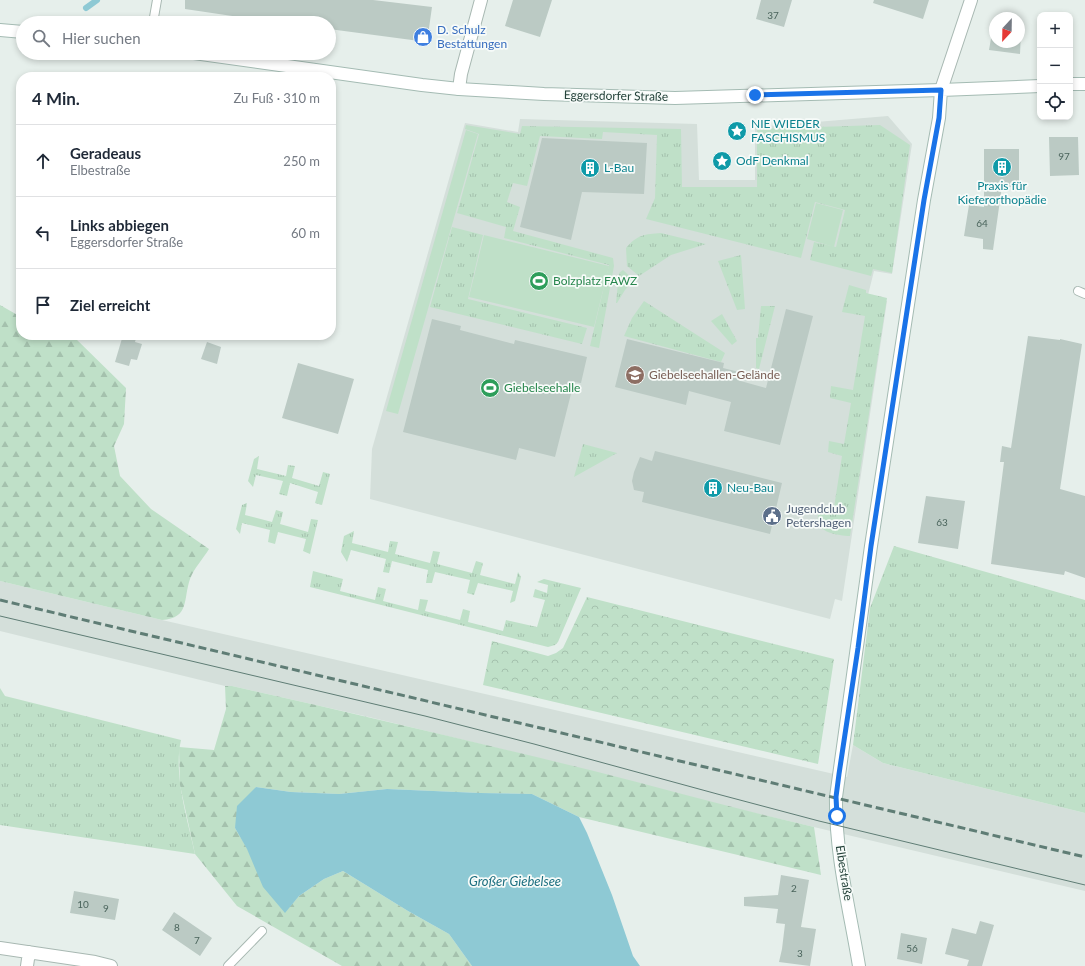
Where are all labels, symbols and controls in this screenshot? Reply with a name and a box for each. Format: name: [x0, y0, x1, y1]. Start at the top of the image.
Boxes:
house number: 37: [767, 9, 779, 21]
north arrow: [989, 12, 1025, 48]
map controls: [1037, 12, 1073, 120]
button: +: [1037, 12, 1073, 48]
search box: [16, 16, 336, 60]
place label: D. Schulz Bestattungen: [437, 22, 507, 51]
shop icon: D. Schulz Bestattungen: [412, 26, 434, 48]
icon: search: [30, 27, 52, 49]
text: Hier suchen: [62, 29, 141, 47]
button: −: [1037, 48, 1073, 84]
button: locate: [1037, 84, 1073, 120]
route end: [746, 86, 764, 104]
street label: Eggersdorfer Straße: [564, 87, 668, 104]
text: 4 Min.: [32, 88, 80, 109]
text: Zu Fuß · 310 m: [234, 90, 320, 106]
place label: NIE WIEDER FASCHISMUS: [751, 116, 825, 145]
place icon: NIE WIEDER FASCHISMUS: [726, 120, 748, 142]
text: Geradeaus: [70, 144, 141, 162]
icon: ahead: [32, 150, 54, 172]
place icon: OdF Denkmal: [711, 150, 733, 172]
house number: 97: [1058, 150, 1070, 162]
text: 250 m: [283, 153, 320, 169]
place label: OdF Denkmal: [736, 153, 809, 168]
building icon: Praxis für Kieferorthopädie: [991, 156, 1013, 178]
building icon: L-Bau: [579, 157, 601, 179]
place label: L-Bau: [604, 160, 634, 175]
text: Elbestraße: [70, 162, 130, 178]
place label: Praxis für Kieferorthopädie: [957, 178, 1047, 207]
text: Links abbiegen: [70, 216, 169, 234]
house number: 64: [976, 217, 988, 229]
icon: left: [32, 222, 54, 244]
text: 60 m: [291, 225, 320, 241]
text: Eggersdorfer Straße: [70, 234, 183, 250]
sports icon: Bolzplatz FAWZ: [528, 270, 550, 292]
place label: Bolzplatz FAWZ: [553, 273, 637, 288]
icon: arrive: [32, 294, 54, 316]
text: Ziel erreicht: [70, 296, 150, 314]
school or university icon: Giebelseehallen-Gelände: [624, 364, 646, 386]
place label: Giebelseehallen-Gelände: [649, 367, 780, 382]
sports icon: Giebelseehalle: [479, 377, 501, 399]
place label: Giebelseehalle: [504, 380, 580, 395]
building icon: Neu-Bau: [702, 477, 724, 499]
place label: Neu-Bau: [727, 480, 774, 495]
place label: Jugendclub Petershagen: [786, 501, 851, 530]
public building icon: Jugendclub Petershagen: [761, 505, 783, 527]
house number: 63: [936, 516, 948, 528]
route start: [828, 807, 846, 825]
street label: Elbestraße: [833, 844, 856, 902]
water label: Großer Giebelsee: [469, 873, 561, 889]
house number: 2: [791, 882, 797, 894]
house number: 10: [77, 898, 89, 910]
house number: 9: [103, 902, 109, 914]
house number: 8: [174, 921, 180, 933]
house number: 7: [194, 934, 200, 946]
house number: 56: [906, 942, 918, 954]
house number: 3: [797, 947, 803, 959]

